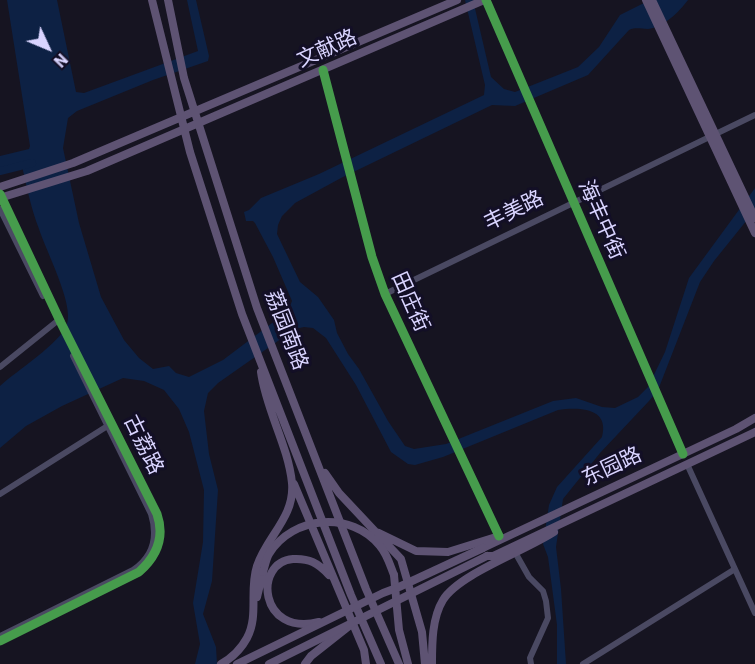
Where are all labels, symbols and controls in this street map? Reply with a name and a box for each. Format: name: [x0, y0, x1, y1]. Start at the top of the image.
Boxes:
north arrow: [18, 18, 78, 78]
street label: 文献路: [293, 25, 361, 73]
text: N: [50, 49, 72, 72]
street label: 海丰中街: [572, 177, 630, 263]
street label: 丰美路: [480, 186, 548, 236]
street label: 田庄街: [386, 268, 434, 336]
street label: 荔园南路: [259, 286, 313, 374]
street label: 古荔路: [118, 411, 168, 479]
street label: 东园路: [578, 442, 646, 492]

